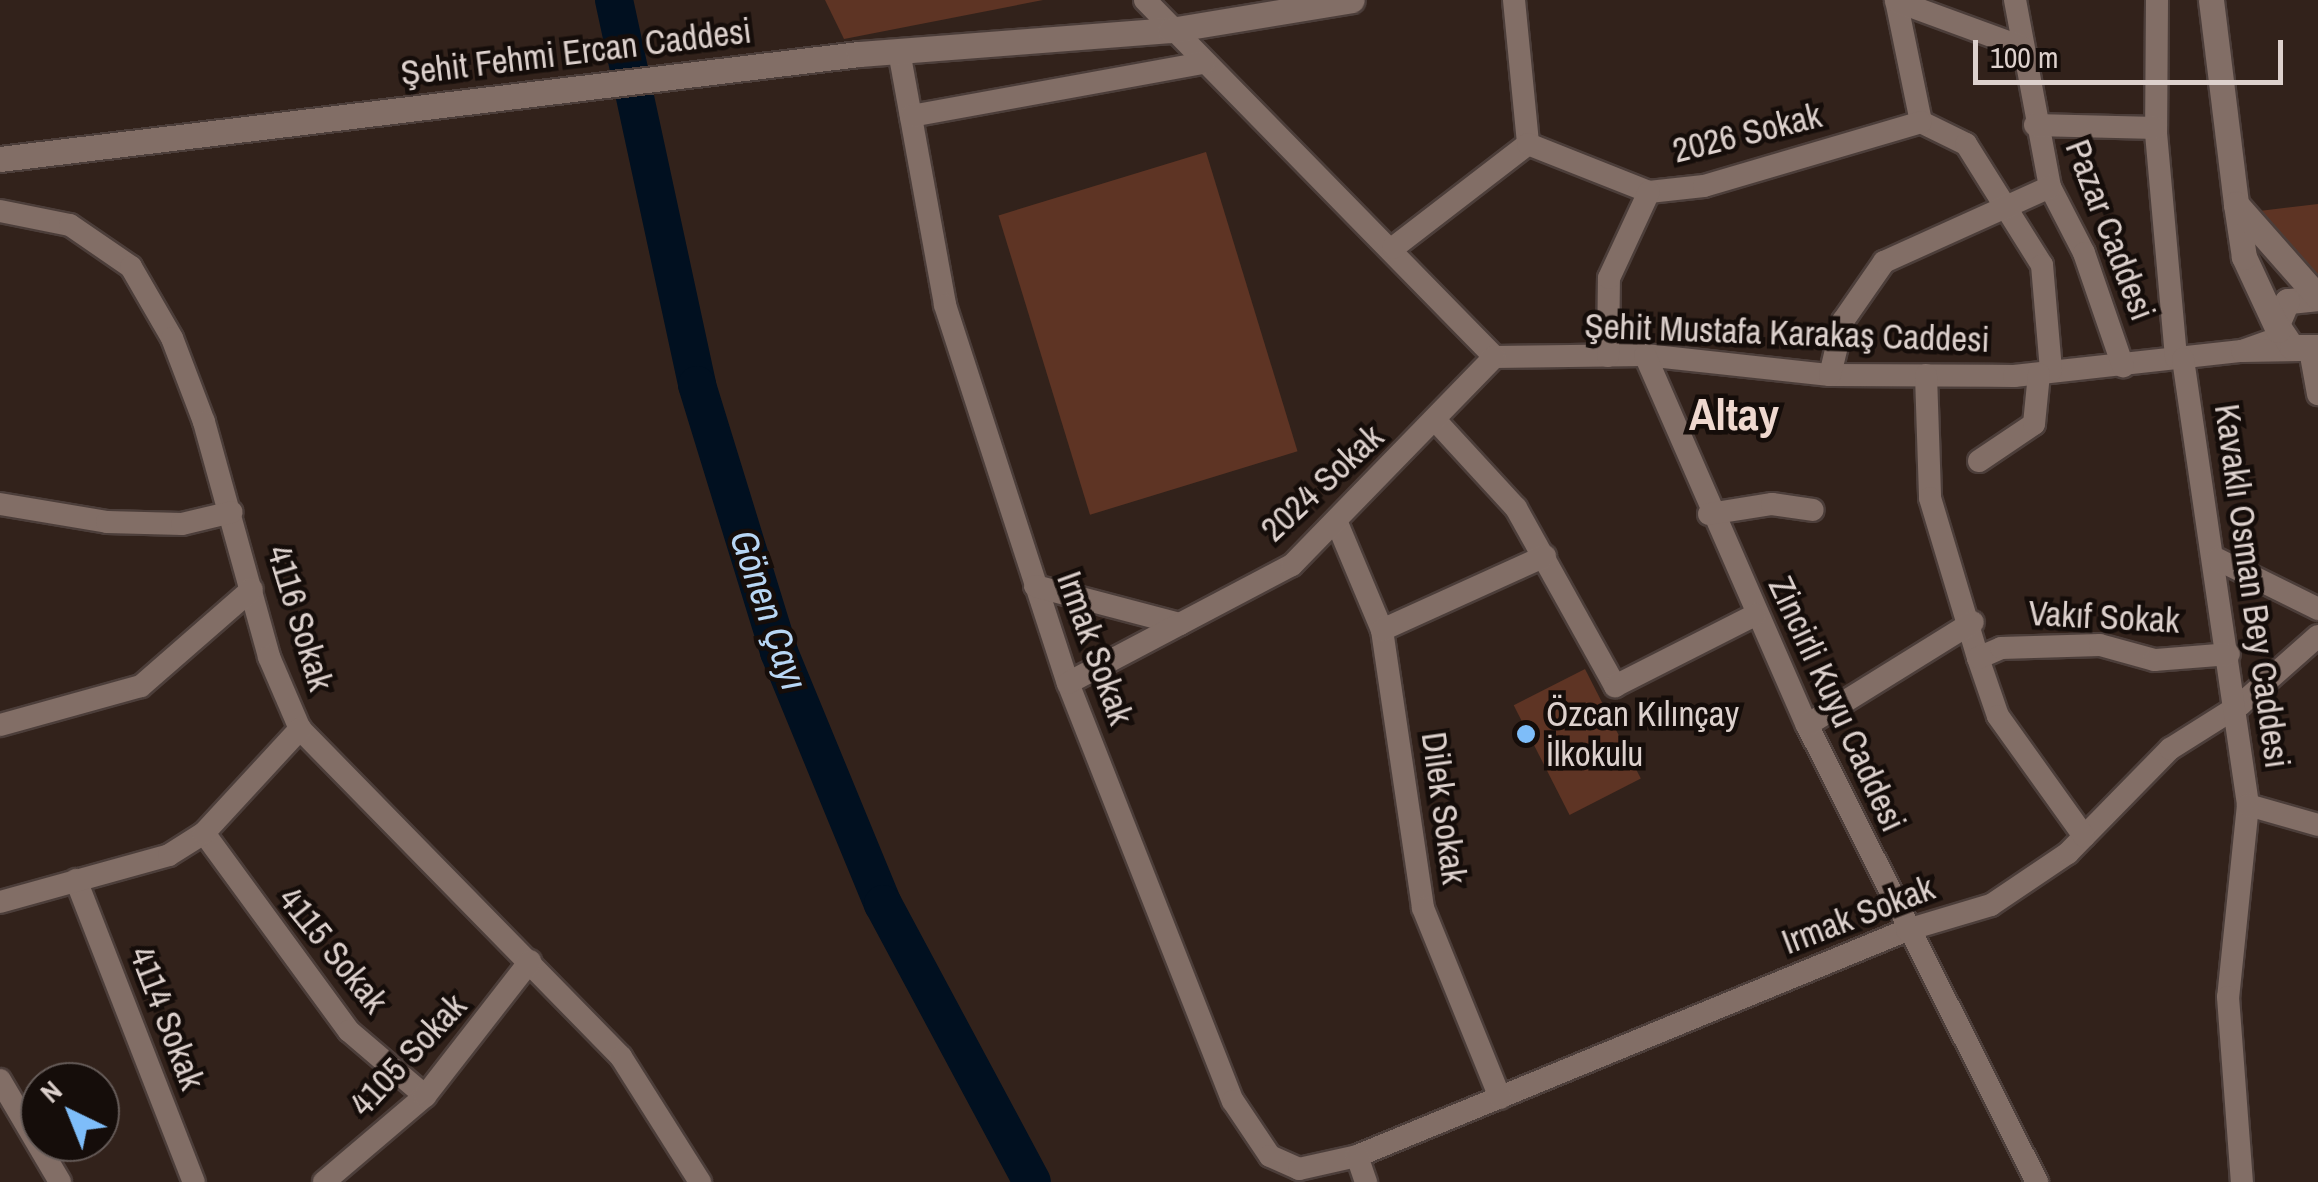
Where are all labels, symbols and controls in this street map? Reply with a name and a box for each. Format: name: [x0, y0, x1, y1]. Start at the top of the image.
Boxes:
street label: Şehit Fehmi Ercan Caddesi: [398, 10, 754, 94]
scale bar: [1978, 20, 2288, 82]
text: 100 m: [1990, 37, 2058, 77]
street label: 2026 Sokak: [1668, 94, 1826, 172]
street label: Pazar Caddesi: [2056, 134, 2164, 326]
street label: Şehit Mustafa Karakaş Caddesi: [1584, 305, 1990, 361]
district label: Altay: [1689, 387, 1779, 441]
street label: Kavaklı Osman Bey Caddesi: [2206, 401, 2298, 771]
street label: 2024 Sokak: [1252, 416, 1392, 550]
water label: Gönen Çayı: [720, 524, 818, 696]
street label: 4116 Sokak: [258, 540, 342, 696]
street label: Irmak Sokak: [1048, 566, 1142, 730]
street label: Zincirli Kuyu Caddesi: [1760, 570, 1914, 838]
street label: Vakıf Sokak: [2027, 592, 2181, 642]
place label: Özcan Kılınçay İlkokulu: [1546, 693, 1739, 775]
marker: Özcan Kılınçay İlkokulu: [1515, 723, 1537, 745]
street label: Dilek Sokak: [1413, 729, 1475, 887]
street label: Irmak Sokak: [1776, 867, 1940, 963]
street label: 4115 Sokak: [270, 879, 396, 1021]
street label: 4114 Sokak: [121, 941, 213, 1095]
street label: 4105 Sokak: [341, 985, 475, 1125]
north arrow: [20, 1062, 120, 1162]
text: N: [32, 1072, 70, 1111]

